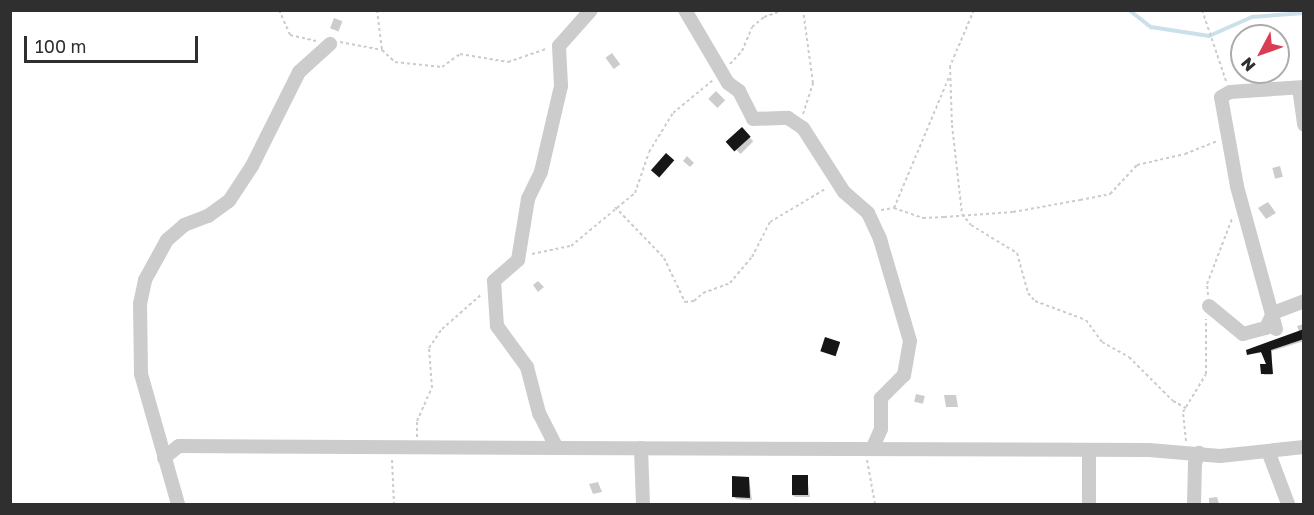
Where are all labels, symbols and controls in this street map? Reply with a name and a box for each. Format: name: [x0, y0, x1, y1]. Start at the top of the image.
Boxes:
scale bar: [27, 24, 201, 62]
north arrow: [1230, 24, 1290, 84]
text: 100 m: [35, 35, 86, 57]
text: N: [1236, 53, 1259, 76]

